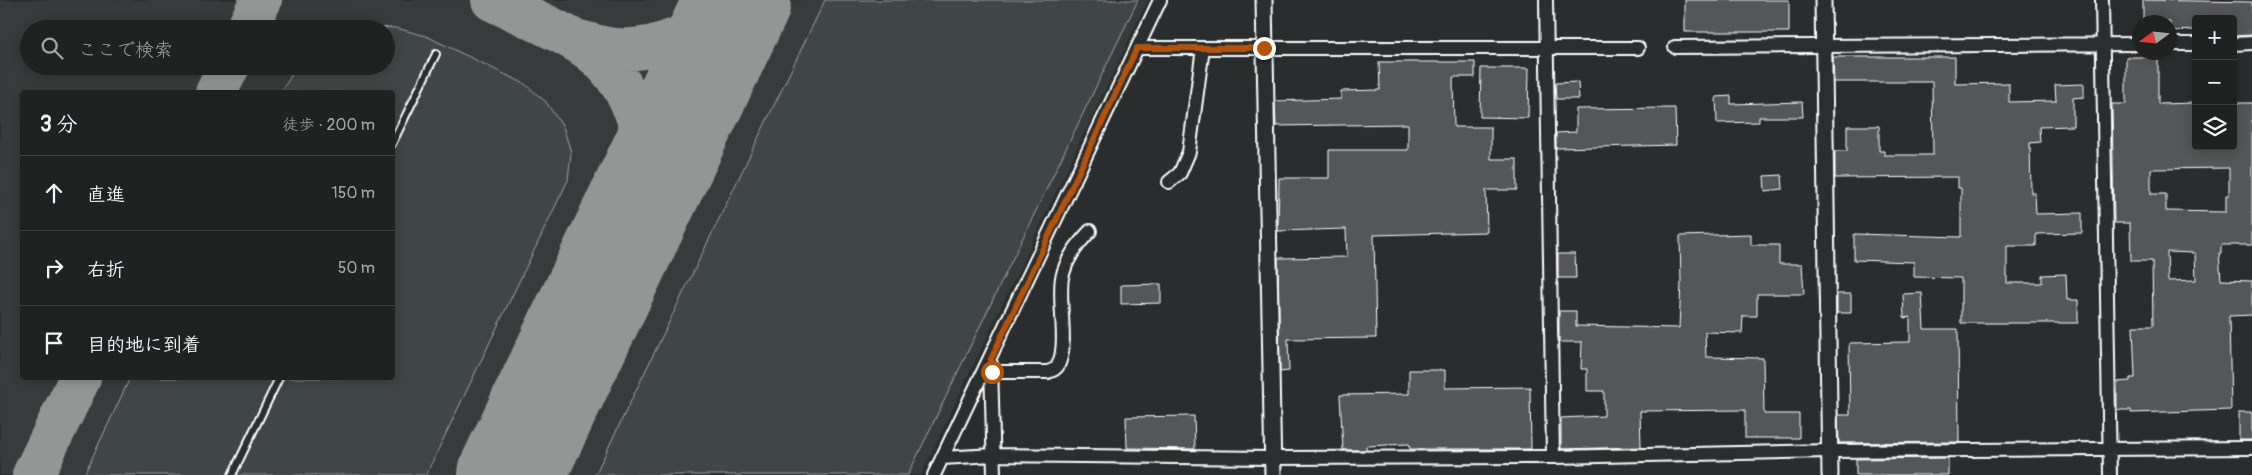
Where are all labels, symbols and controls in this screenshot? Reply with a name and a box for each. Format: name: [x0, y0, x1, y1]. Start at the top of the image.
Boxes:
north arrow: [2132, 15, 2177, 60]
map controls: [2192, 15, 2237, 150]
button: +: [2192, 15, 2237, 60]
search box: [20, 20, 395, 75]
icon: search: [38, 34, 66, 62]
route end: [1253, 37, 1276, 60]
text: ここで検索: [78, 38, 173, 62]
button: −: [2192, 60, 2237, 105]
button: layers: [2192, 105, 2237, 150]
text: 3 分: [40, 111, 77, 138]
text: 徒歩 · 200 m: [282, 115, 375, 135]
icon: ahead: [40, 179, 68, 207]
text: 直進: [87, 183, 125, 207]
text: 150 m: [331, 183, 375, 203]
icon: right: [40, 254, 68, 282]
text: 右折: [87, 258, 125, 282]
text: 50 m: [338, 258, 375, 278]
icon: arrive: [40, 329, 68, 357]
text: 目的地に到着: [87, 333, 201, 357]
route start: [981, 361, 1004, 384]

